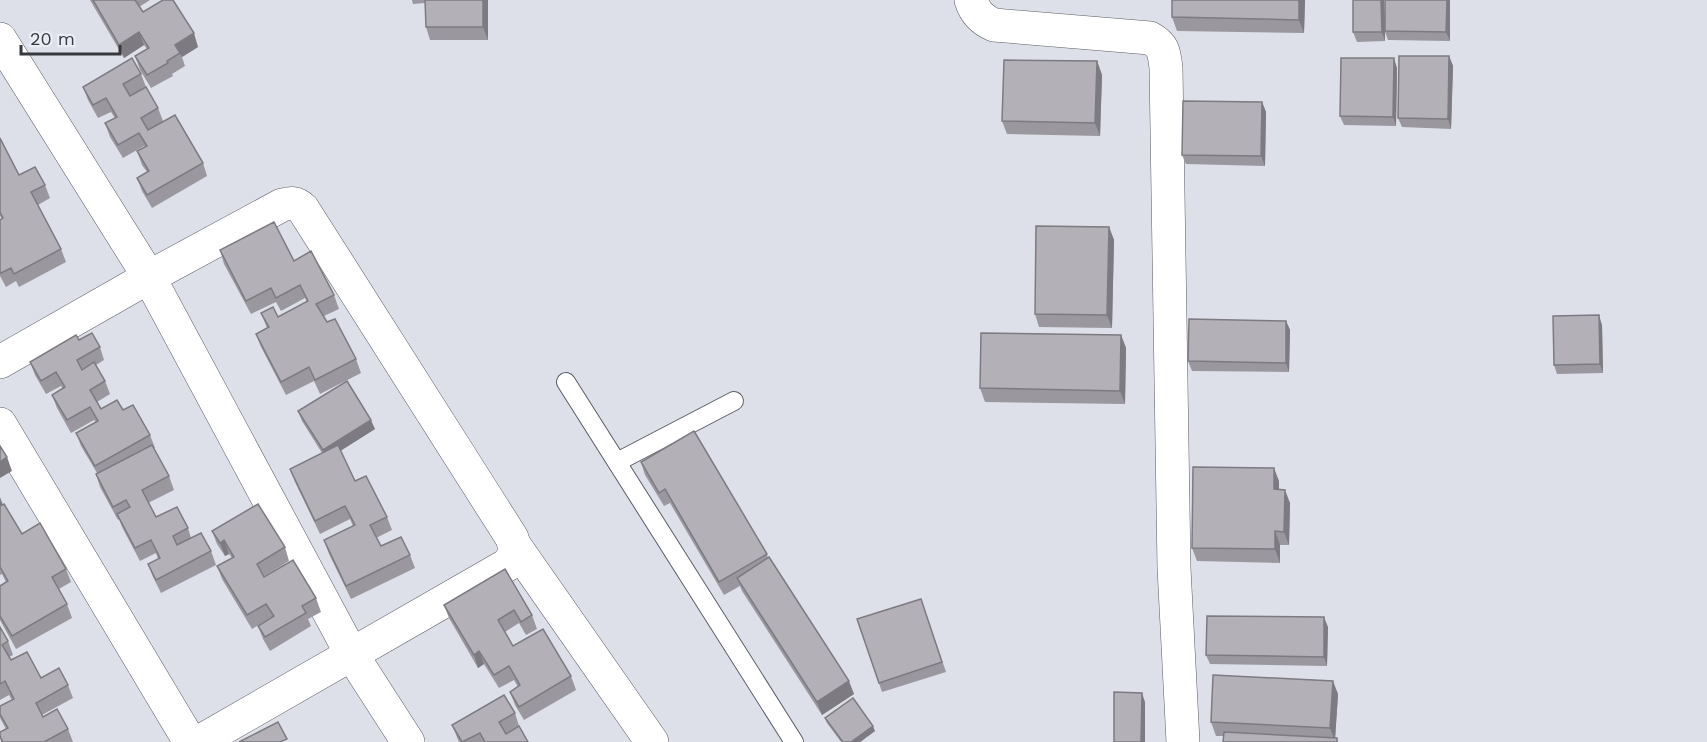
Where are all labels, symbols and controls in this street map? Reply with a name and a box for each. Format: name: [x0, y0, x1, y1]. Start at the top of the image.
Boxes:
scale bar: [21, 18, 120, 56]
text: 20 m: [30, 28, 75, 49]

